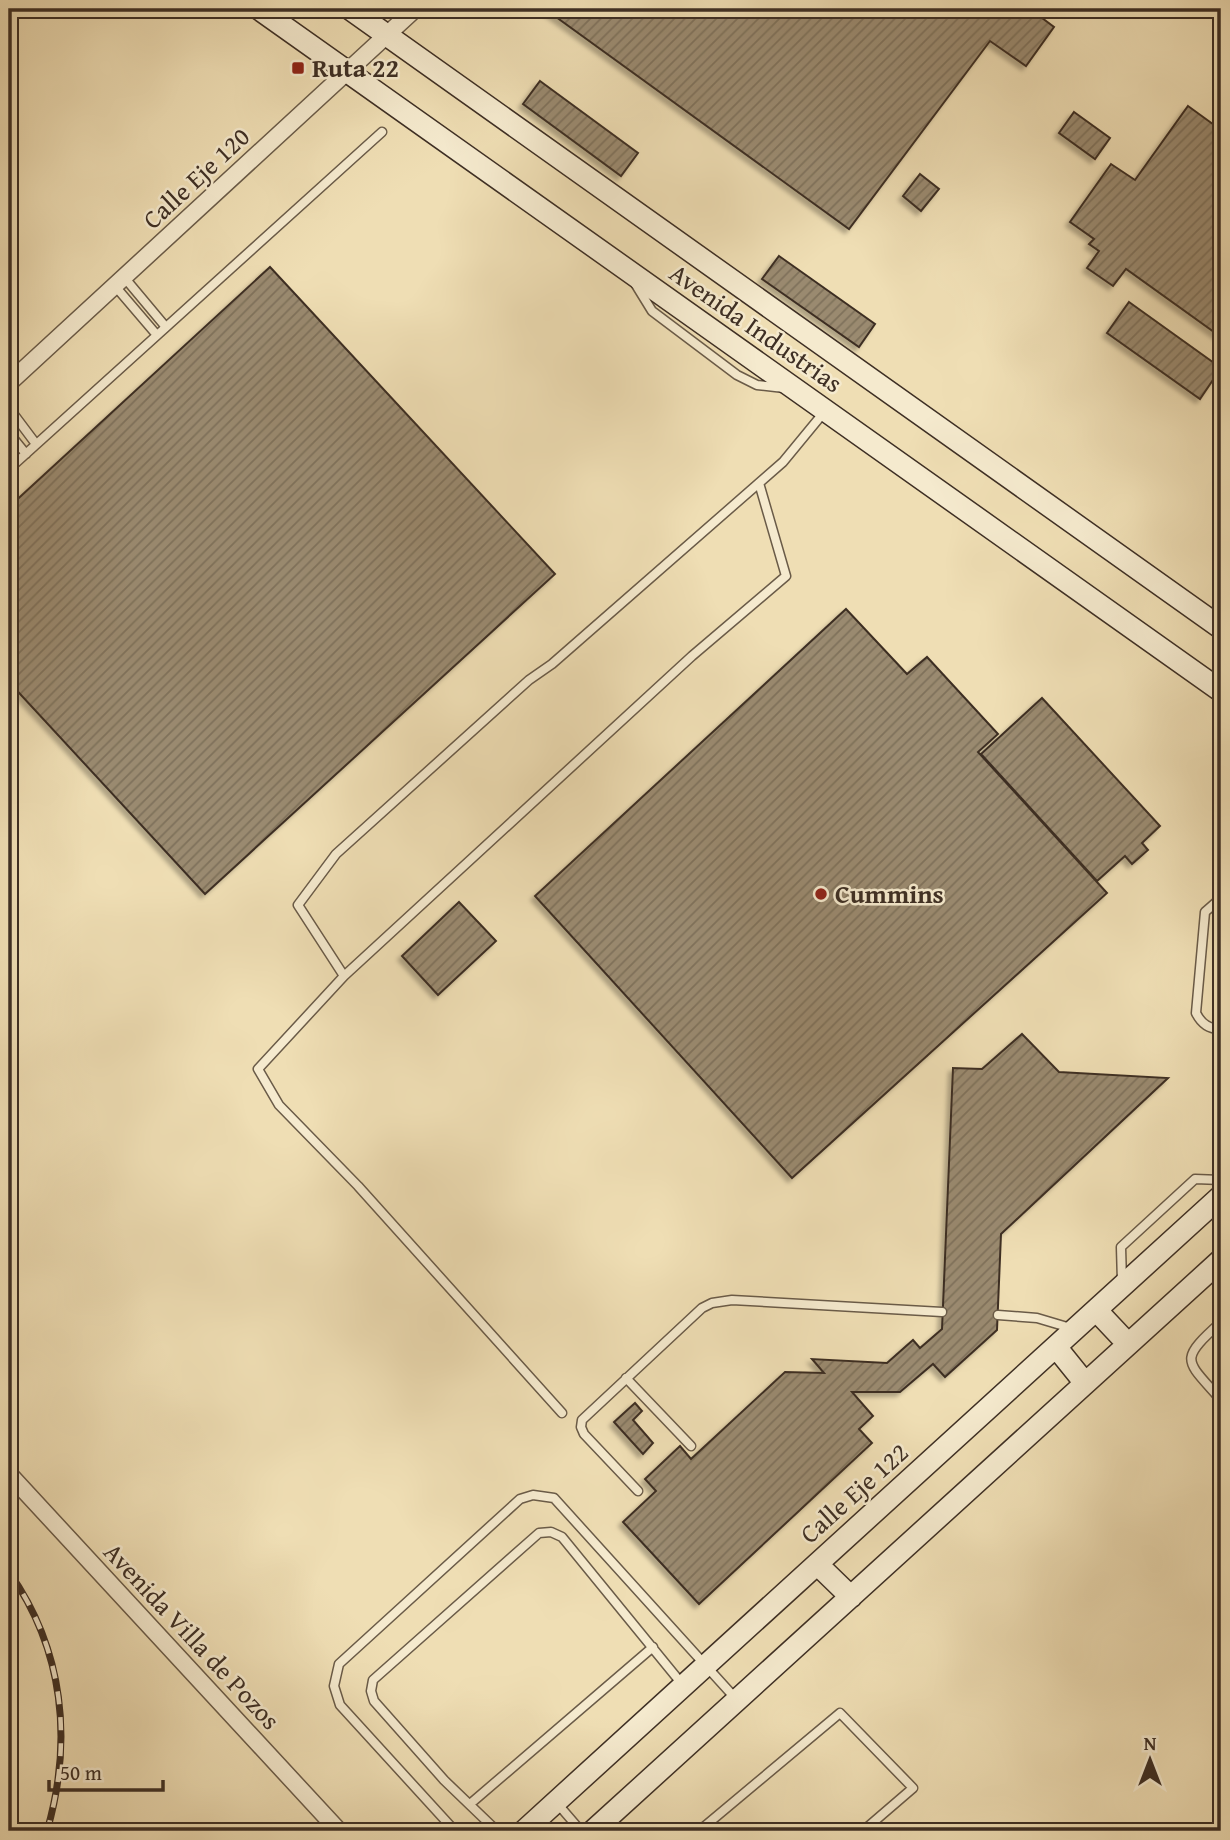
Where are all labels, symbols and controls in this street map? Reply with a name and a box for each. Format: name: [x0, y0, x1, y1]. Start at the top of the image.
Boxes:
place label: Ruta 22: [312, 48, 399, 87]
marker: Ruta 22: [290, 60, 306, 76]
street label: Calle Eje 120: [133, 117, 258, 238]
street label: Avenida Industrias: [662, 253, 851, 402]
place label: Cummins: [835, 874, 944, 913]
marker: Cummins: [813, 886, 829, 902]
street label: Calle Eje 122: [791, 1433, 917, 1552]
street label: Avenida Villa de Pozos: [95, 1533, 290, 1738]
north arrow: [1114, 1724, 1184, 1794]
text: N: [1144, 1729, 1157, 1757]
scale bar: [49, 1749, 163, 1793]
text: 50 m: [60, 1757, 102, 1788]

